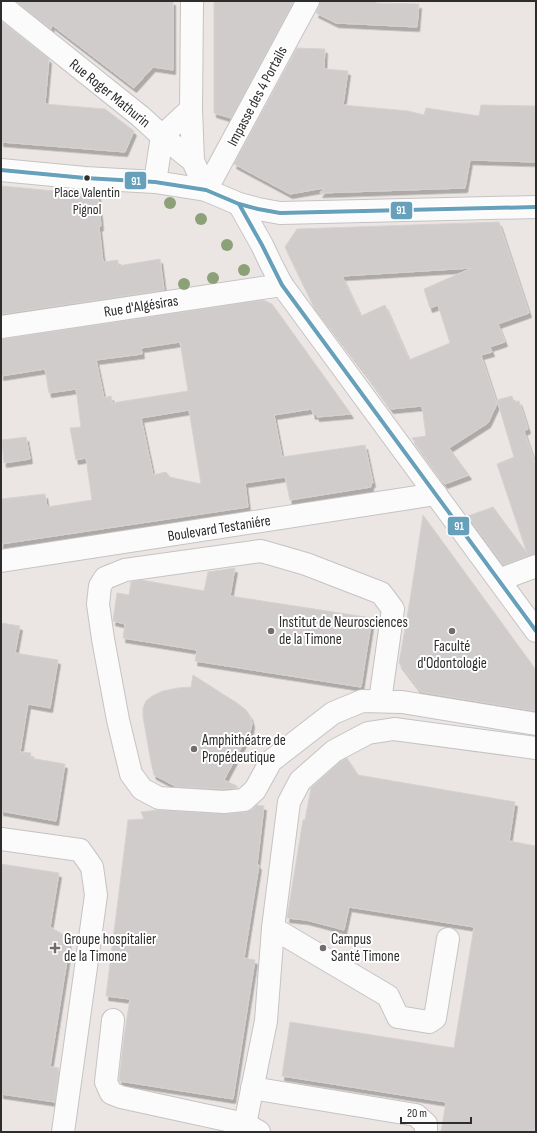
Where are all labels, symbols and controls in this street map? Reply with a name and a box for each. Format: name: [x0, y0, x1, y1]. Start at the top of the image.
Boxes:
street label: Impasse des 4 Portails: [223, 43, 292, 150]
street label: Rue Roger Mathurin: [65, 55, 154, 132]
line badge: 91: [124, 171, 147, 190]
marker: Place Valentin Pignol: [82, 173, 92, 183]
text: 91: [131, 175, 141, 188]
place label: Place Valentin Pignol: [54, 184, 120, 218]
line badge: 91: [390, 201, 413, 220]
text: 91: [396, 204, 406, 217]
street label: Rue d'Algésiras: [103, 291, 180, 322]
street label: Boulevard Testaniére: [166, 511, 272, 546]
line badge: 91: [447, 516, 470, 536]
text: 91: [454, 520, 464, 533]
place label: Institut de Neurosciences de la Timone: [279, 613, 408, 649]
marker: Institut de Neurosciences de la Timone: [266, 626, 276, 636]
marker: Faculté d'Odontologie: [447, 626, 457, 636]
place label: Faculté d'Odontologie: [417, 637, 487, 673]
place label: Amphithéatre de Propédeutique: [201, 731, 286, 767]
marker: Amphithéatre de Propédeutique: [189, 744, 199, 754]
place label: Groupe hospitalier de la Timone: [64, 930, 157, 966]
place label: Campus Santé Timone: [331, 930, 400, 966]
marker: Groupe hospitalier de la Timone: [49, 942, 61, 954]
marker: Campus Santé Timone: [318, 943, 328, 953]
scale bar: [401, 1099, 471, 1125]
text: 20 m: [407, 1106, 427, 1121]

